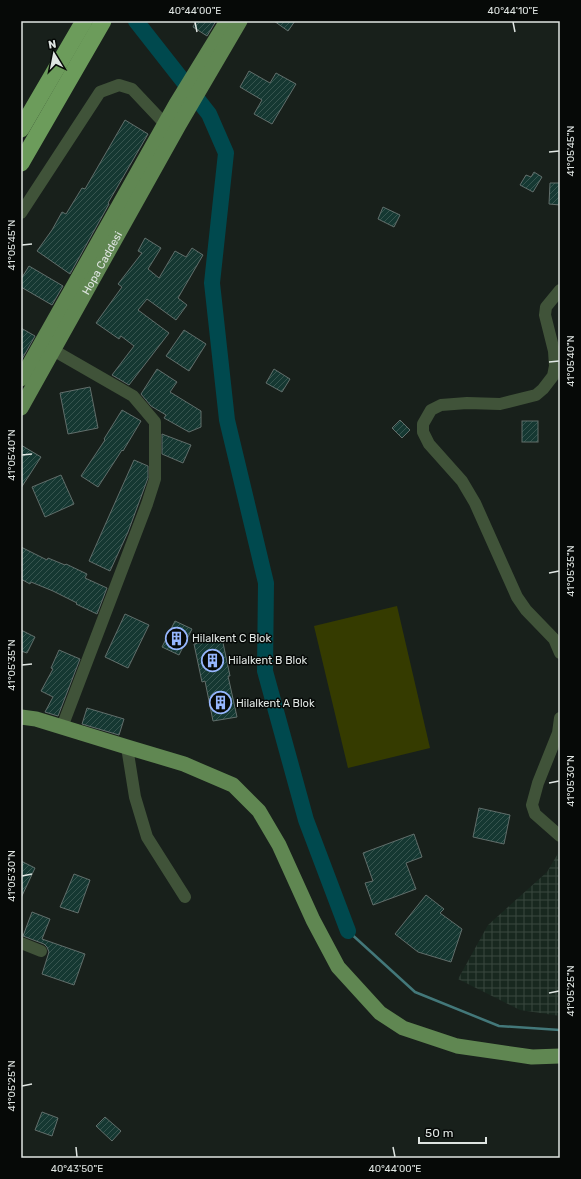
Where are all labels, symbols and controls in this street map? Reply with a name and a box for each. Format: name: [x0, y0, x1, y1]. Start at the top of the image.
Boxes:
text: 40°44'00"E: [169, 5, 221, 17]
text: 40°44'10"E: [488, 5, 538, 17]
north arrow: [34, 34, 74, 74]
text: N: [47, 38, 57, 52]
text: 41°05'45"N: [565, 125, 577, 176]
text: 41°05'45"N: [6, 219, 18, 270]
street label: Hopa Caddesi: [79, 229, 125, 297]
text: 41°05'40"N: [565, 335, 577, 387]
text: 41°05'40"N: [6, 429, 18, 481]
text: 41°05'35"N: [565, 545, 577, 597]
building icon: Hilalkent C Blok: [164, 625, 190, 651]
place label: Hilalkent C Blok: [192, 632, 271, 645]
text: 41°05'35"N: [6, 639, 18, 691]
building icon: Hilalkent B Blok: [199, 647, 225, 673]
place label: Hilalkent B Blok: [228, 654, 307, 667]
building icon: Hilalkent A Blok: [208, 690, 234, 716]
place label: Hilalkent A Blok: [236, 697, 315, 710]
text: 41°05'30"N: [565, 755, 577, 807]
text: 41°05'30"N: [6, 850, 18, 902]
text: 41°05'25"N: [565, 965, 577, 1017]
text: 41°05'25"N: [6, 1060, 18, 1112]
scale bar: [419, 1119, 486, 1145]
text: 50 m: [425, 1126, 453, 1140]
text: 40°43'50"E: [51, 1163, 103, 1175]
text: 40°44'00"E: [369, 1163, 421, 1175]

